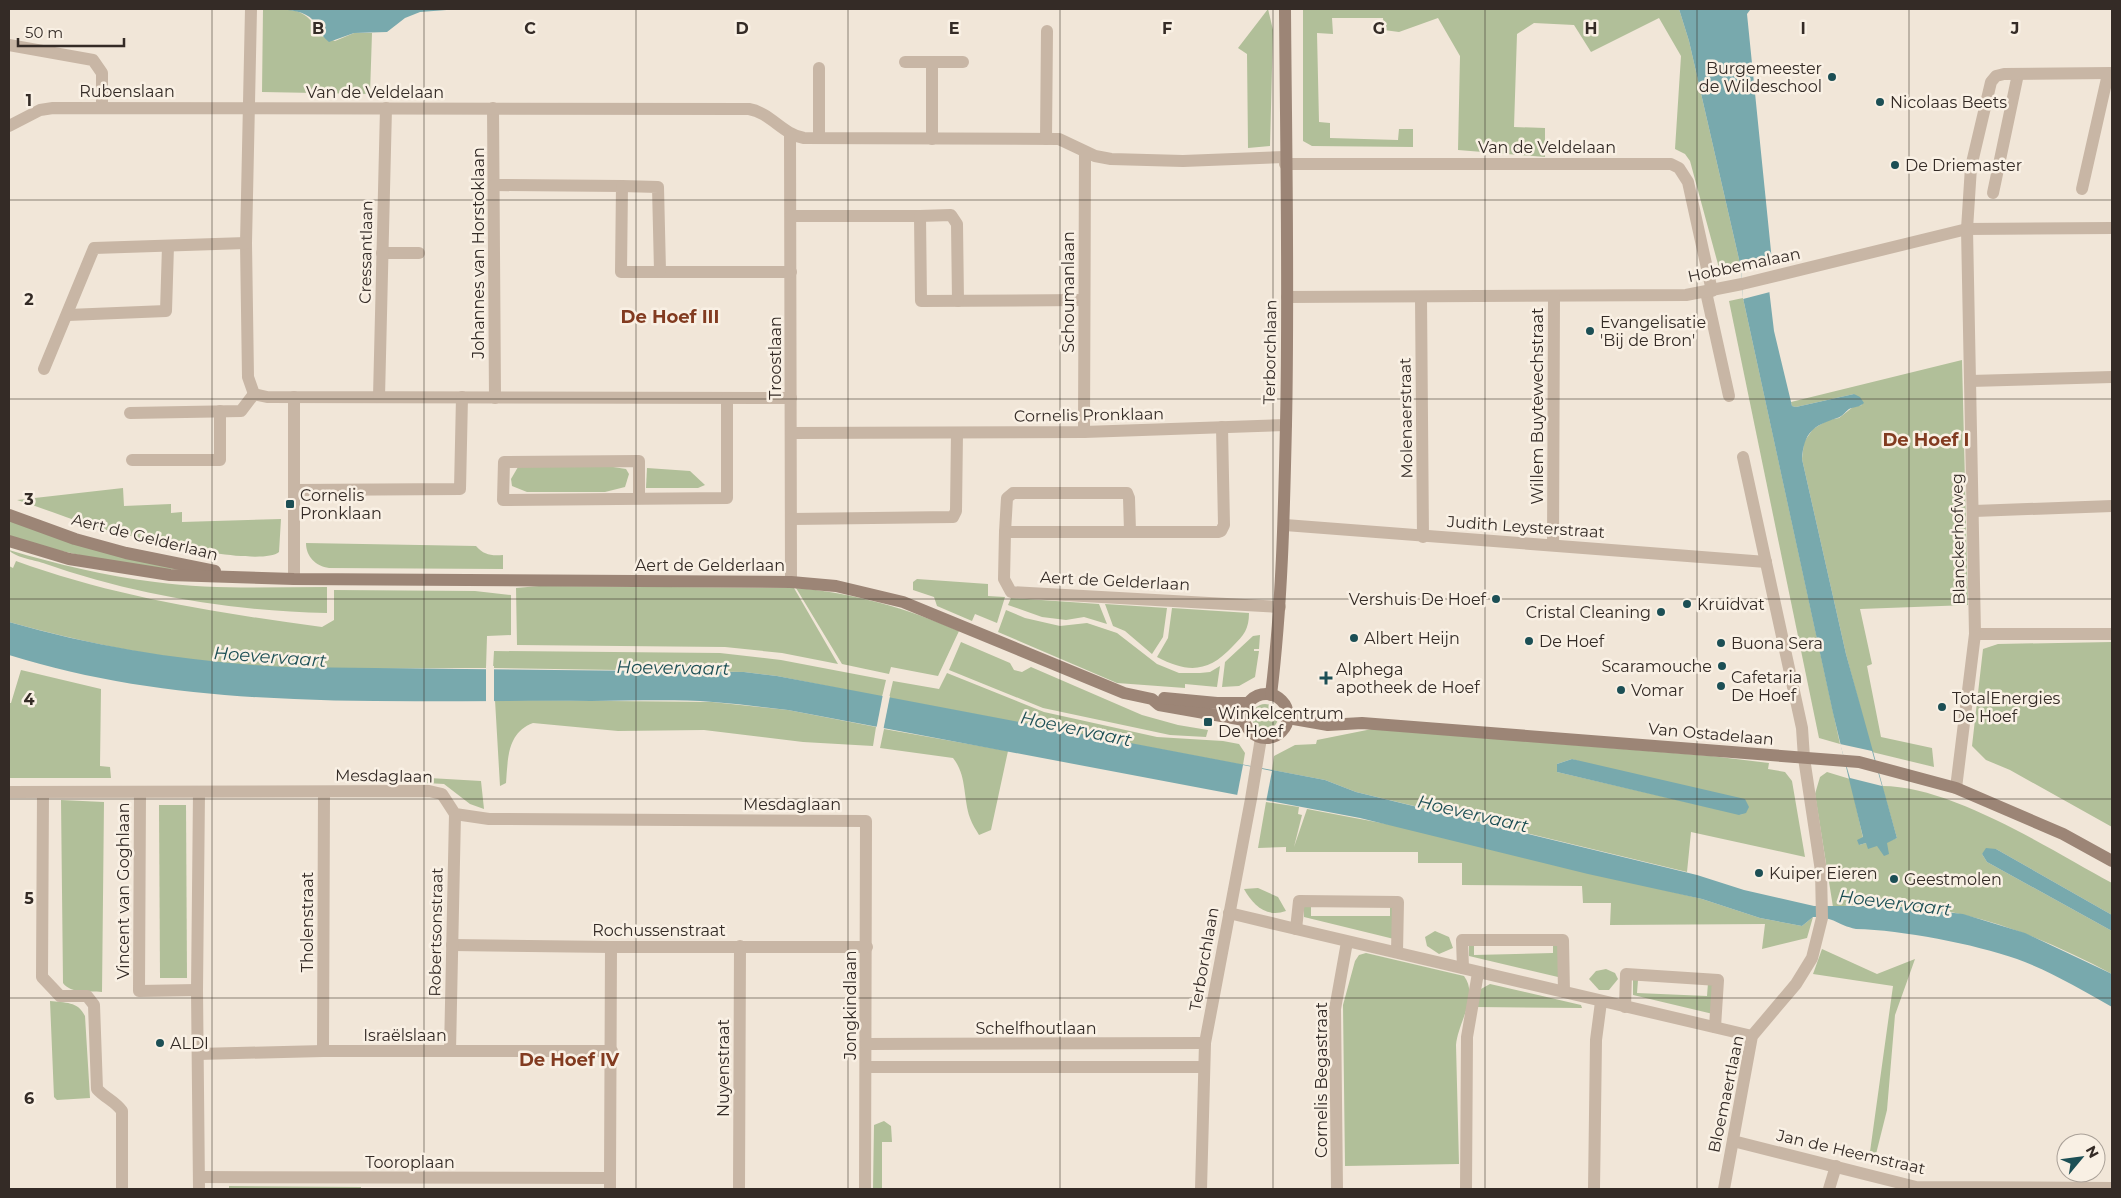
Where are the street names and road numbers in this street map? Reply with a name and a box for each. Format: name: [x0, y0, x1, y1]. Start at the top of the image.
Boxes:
street label: Rubenslaan: [79, 82, 175, 101]
street label: Van de Veldelaan: [306, 83, 444, 102]
street label: Van de Veldelaan: [1478, 138, 1616, 157]
street label: Johannes van Horstoklaan: [469, 147, 488, 360]
street label: Cressantlaan: [356, 200, 376, 304]
street label: Schoumanlaan: [1059, 231, 1078, 353]
street label: Hobbemalaan: [1686, 244, 1802, 286]
street label: Terborchlaan: [1260, 299, 1280, 405]
street label: Willem Buytewechstraat: [1528, 307, 1547, 505]
street label: Troostlaan: [766, 316, 785, 400]
street label: Molenaerstraat: [1395, 357, 1417, 479]
street label: Cornelis Pronklaan: [1014, 404, 1164, 426]
street label: Blanckerhofweg: [1947, 473, 1969, 605]
street label: Aert de Gelderlaan: [70, 510, 220, 564]
street label: Judith Leysterstraat: [1445, 512, 1606, 542]
street label: Aert de Gelderlaan: [635, 556, 785, 575]
street label: Aert de Gelderlaan: [1039, 568, 1191, 594]
street label: Van Ostadelaan: [1647, 719, 1775, 749]
street label: Mesdaglaan: [335, 766, 433, 786]
street label: Mesdaglaan: [743, 795, 841, 814]
street label: Vincent van Goghlaan: [114, 802, 133, 980]
street label: Robertsonstraat: [425, 867, 447, 997]
street label: Tholenstraat: [298, 871, 317, 972]
street label: Terborchlaan: [1186, 906, 1222, 1012]
street label: Rochussenstraat: [592, 921, 726, 940]
street label: Jongkindlaan: [841, 950, 860, 1061]
street label: Cornelis Begastraat: [1312, 1002, 1331, 1158]
street label: Nuyenstraat: [714, 1018, 733, 1117]
street label: Schelfhoutlaan: [975, 1019, 1097, 1038]
street label: Israëlslaan: [363, 1026, 447, 1045]
street label: Bloemaertlaan: [1704, 1034, 1748, 1154]
street label: Jan de Heemstraat: [1774, 1125, 1928, 1178]
street label: Tooroplaan: [365, 1153, 455, 1172]

